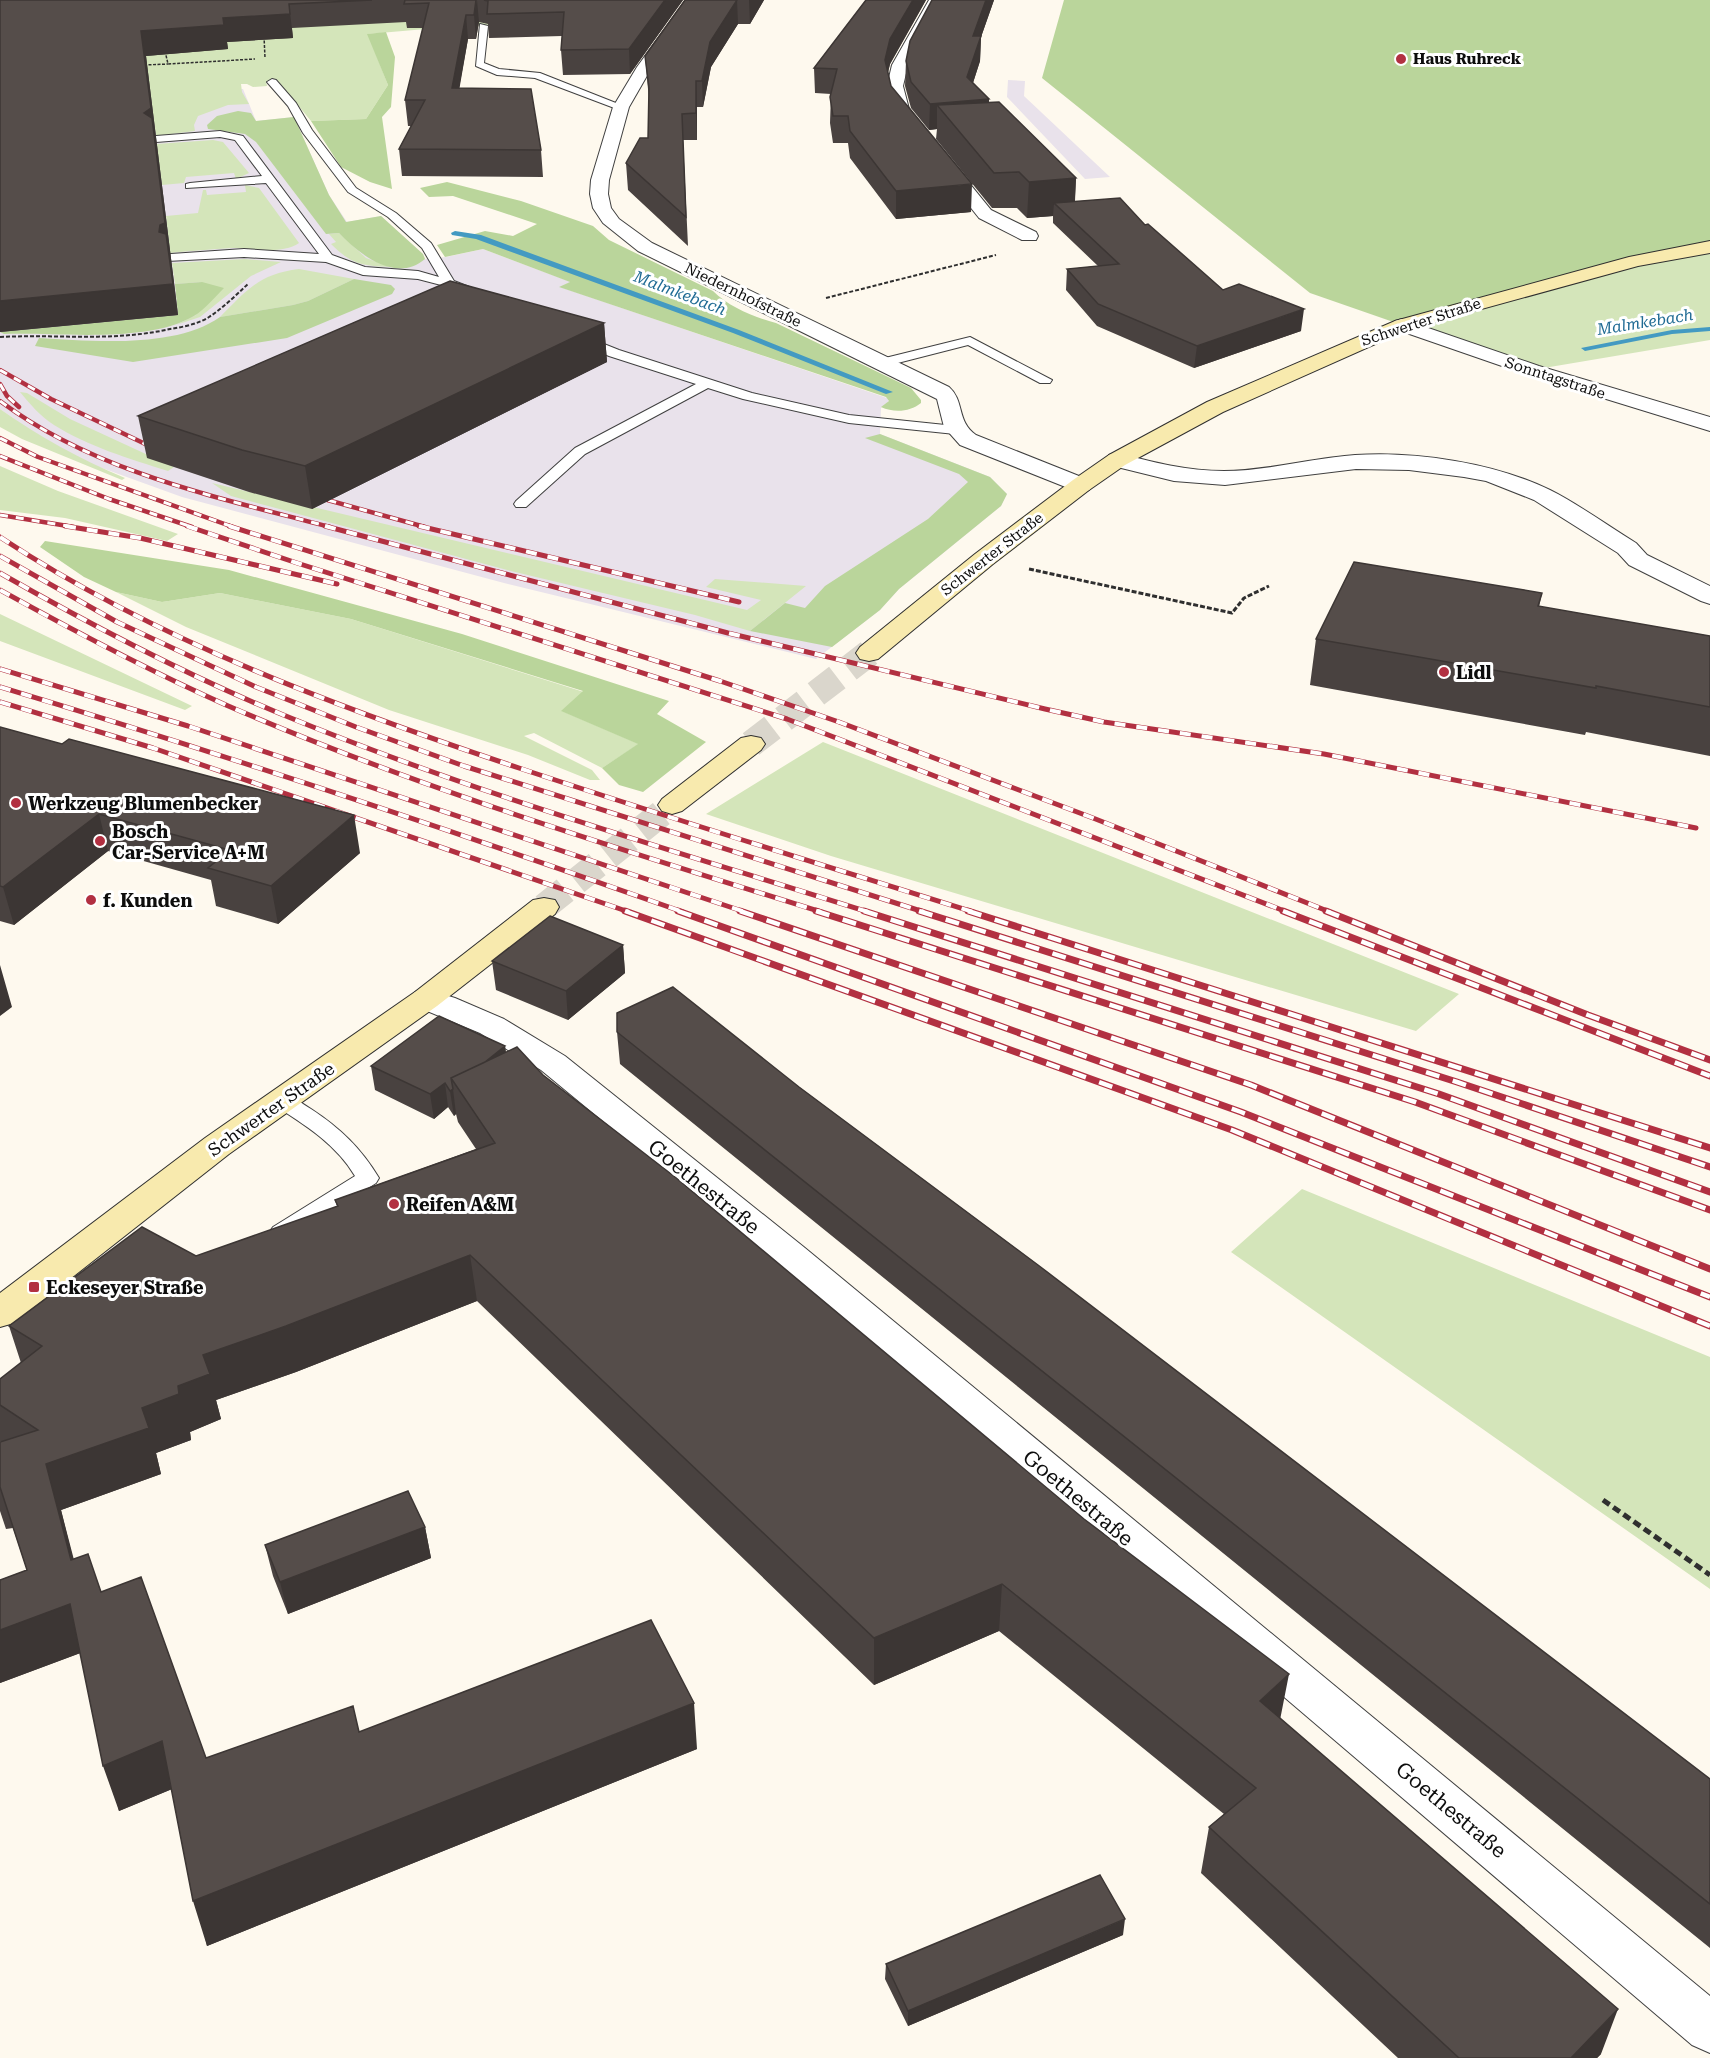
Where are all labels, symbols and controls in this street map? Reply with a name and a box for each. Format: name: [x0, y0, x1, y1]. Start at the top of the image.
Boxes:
place label: Haus Ruhreck: [1413, 50, 1522, 68]
marker: Haus Ruhreck: [1394, 52, 1408, 66]
street label: Niedernhofstraße: [682, 259, 804, 331]
water label: Malmkebach: [630, 266, 729, 319]
street label: Schwerter Straße: [1359, 294, 1483, 350]
water label: Malmkebach: [1595, 305, 1695, 339]
street label: Sonntagstraße: [1502, 353, 1608, 403]
street label: Schwerter Straße: [937, 509, 1047, 599]
place label: Lidl: [1456, 662, 1491, 683]
marker: Lidl: [1437, 665, 1451, 679]
place label: Werkzeug Blumenbecker: [28, 793, 258, 814]
marker: Werkzeug Blumenbecker: [9, 796, 23, 810]
place label: Bosch Car-Service A+M: [112, 821, 265, 863]
marker: Bosch Car-Service A+M: [93, 834, 107, 848]
place label: f. Kunden: [103, 890, 193, 911]
marker: f. Kunden: [84, 893, 98, 907]
street label: Schwerter Straße: [204, 1057, 338, 1160]
street label: Goethestraße: [643, 1135, 765, 1239]
place label: Reifen A&M: [406, 1194, 514, 1215]
marker: Reifen A&M: [387, 1197, 401, 1211]
place label: Eckeseyer Straße: [46, 1277, 204, 1298]
marker: Eckeseyer Straße: [27, 1280, 41, 1294]
street label: Goethestraße: [1018, 1445, 1138, 1551]
street label: Goethestraße: [1391, 1757, 1511, 1863]

